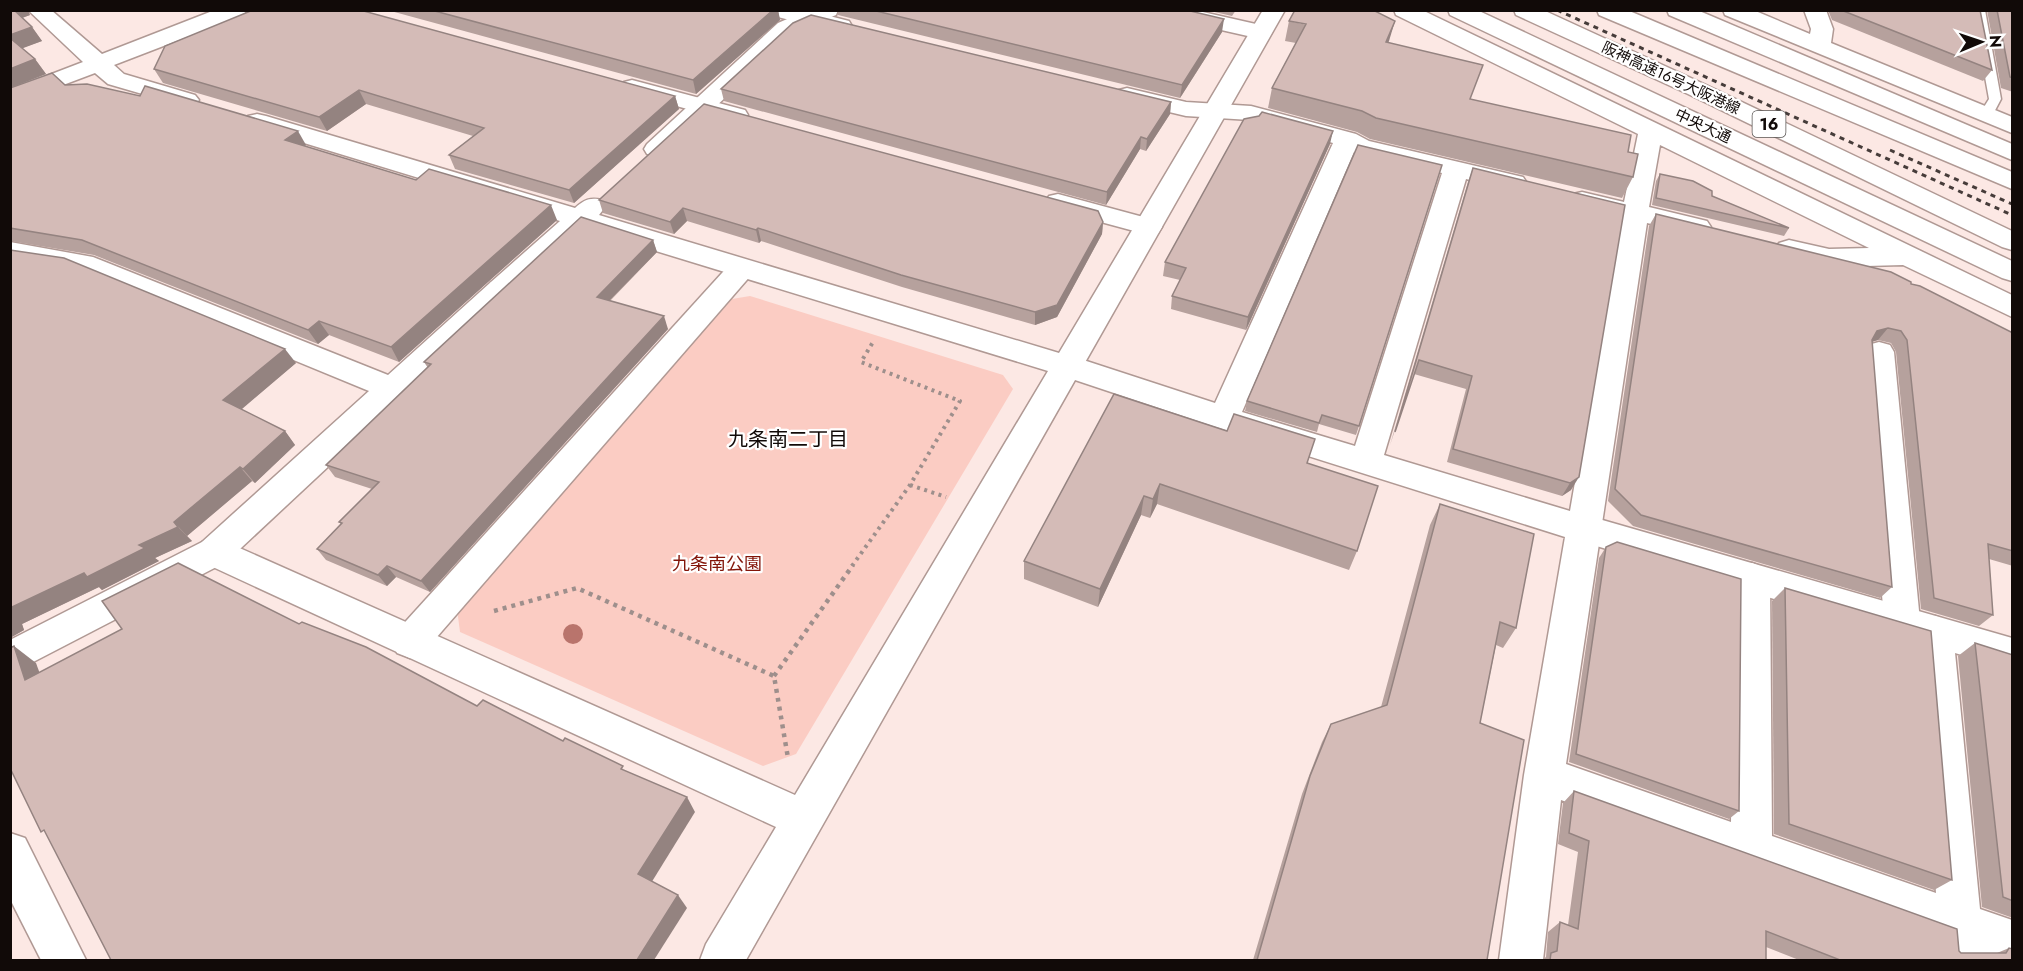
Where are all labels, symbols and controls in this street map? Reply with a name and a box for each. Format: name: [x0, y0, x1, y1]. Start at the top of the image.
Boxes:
north arrow: [1951, 12, 2011, 72]
text: N: [1984, 35, 2007, 48]
street label: 阪神高速16号大阪港線: [1598, 36, 1744, 120]
street label: 中央大通: [1671, 103, 1735, 149]
road number: 16: [1752, 111, 1786, 137]
district label: 九条南二丁目: [728, 425, 848, 454]
park label: 九条南公園: [672, 551, 762, 577]

